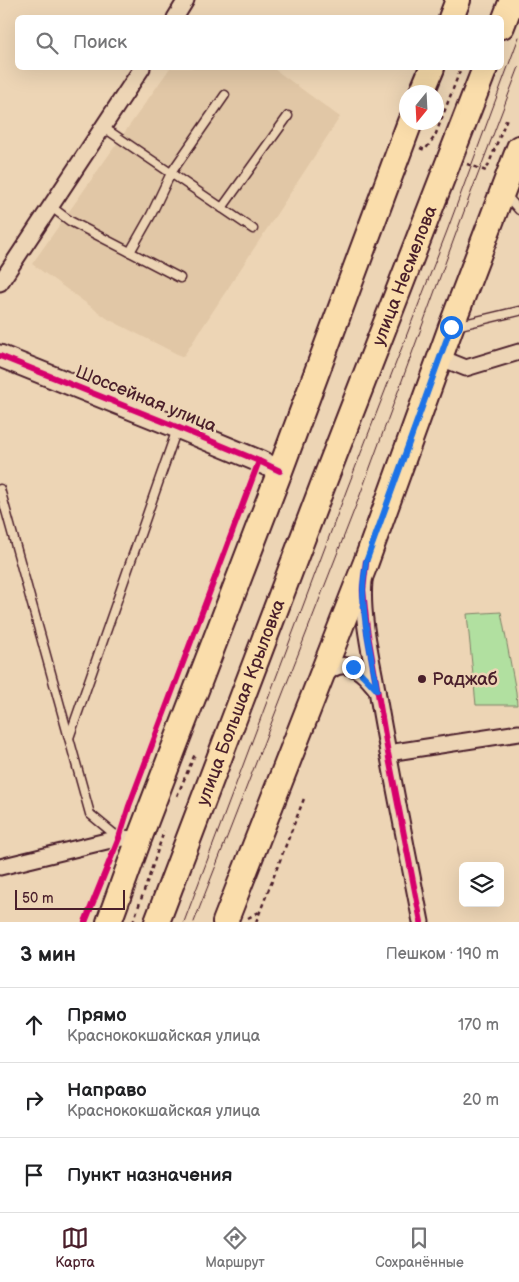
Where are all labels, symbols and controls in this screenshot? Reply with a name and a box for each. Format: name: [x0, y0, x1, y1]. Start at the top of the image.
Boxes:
search box: [15, 15, 504, 70]
icon: search: [33, 29, 61, 57]
text: Поиск: [73, 31, 127, 54]
north arrow: [399, 85, 444, 130]
street label: улица Несмелова: [368, 202, 441, 349]
route start: [440, 316, 463, 339]
street label: Шоссейная улица: [72, 361, 220, 437]
street label: улица Большая Крыловка: [192, 596, 289, 808]
route end: [342, 656, 365, 679]
place label: Раджаб: [432, 669, 498, 690]
marker: Раджаб: [416, 673, 428, 685]
map controls: [459, 862, 504, 907]
button: layers: [459, 862, 504, 907]
scale bar: [15, 887, 125, 910]
text: 50 m: [22, 890, 54, 907]
text: 3 мин: [20, 942, 76, 967]
text: Пешком · 190 m: [386, 945, 499, 964]
text: Прямо: [67, 1004, 127, 1027]
icon: ahead: [20, 1011, 48, 1039]
text: 170 m: [458, 1016, 499, 1035]
text: Краснококшайская улица: [67, 1027, 260, 1046]
text: Направо: [67, 1079, 147, 1102]
icon: right: [20, 1086, 48, 1114]
text: 20 m: [463, 1091, 499, 1110]
text: Краснококшайская улица: [67, 1102, 260, 1121]
icon: arrive: [20, 1161, 48, 1189]
text: Пункт назначения: [67, 1164, 232, 1187]
tab: Карта: [55, 1224, 95, 1271]
tab: Маршрут: [205, 1224, 265, 1271]
tab: Сохранённые: [375, 1224, 464, 1271]

